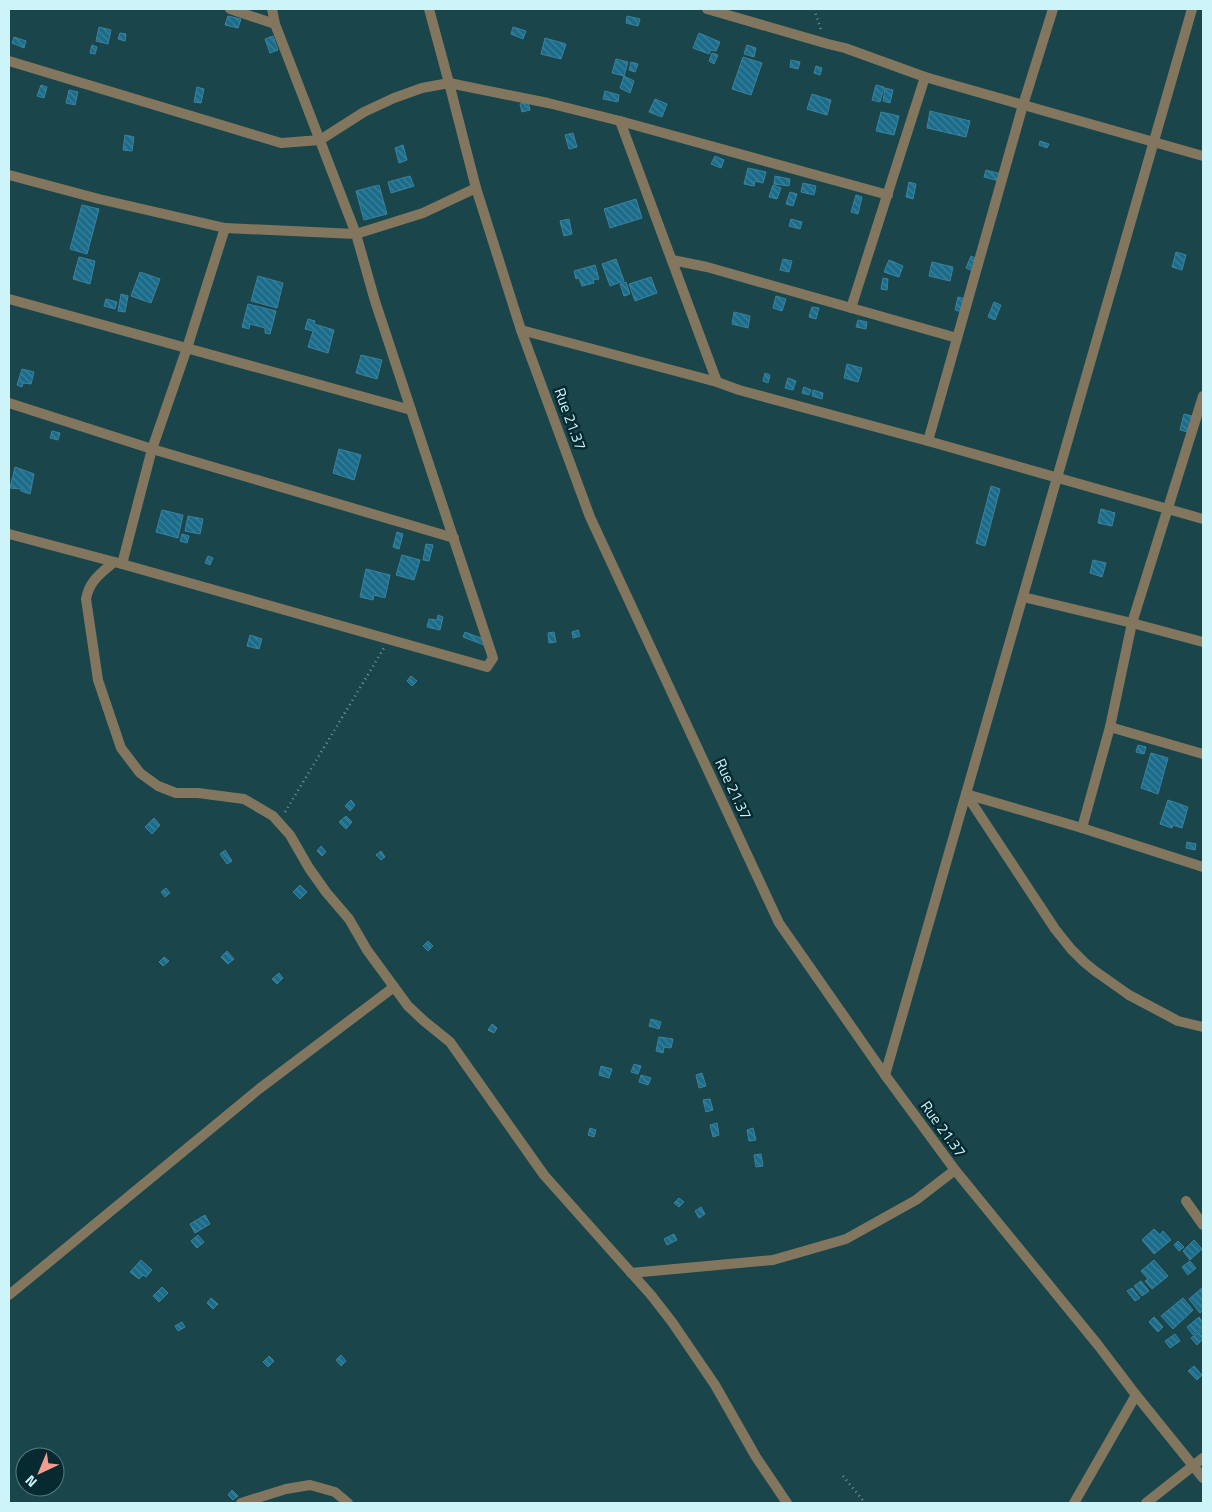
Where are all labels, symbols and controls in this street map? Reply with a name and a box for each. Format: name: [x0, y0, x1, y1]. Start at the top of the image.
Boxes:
street label: Rue 21.37: [549, 384, 592, 453]
street label: Rue 21.37: [709, 755, 758, 823]
street label: Rue 21.37: [915, 1096, 972, 1162]
north arrow: [15, 1447, 65, 1497]
text: N: [20, 1471, 41, 1493]

